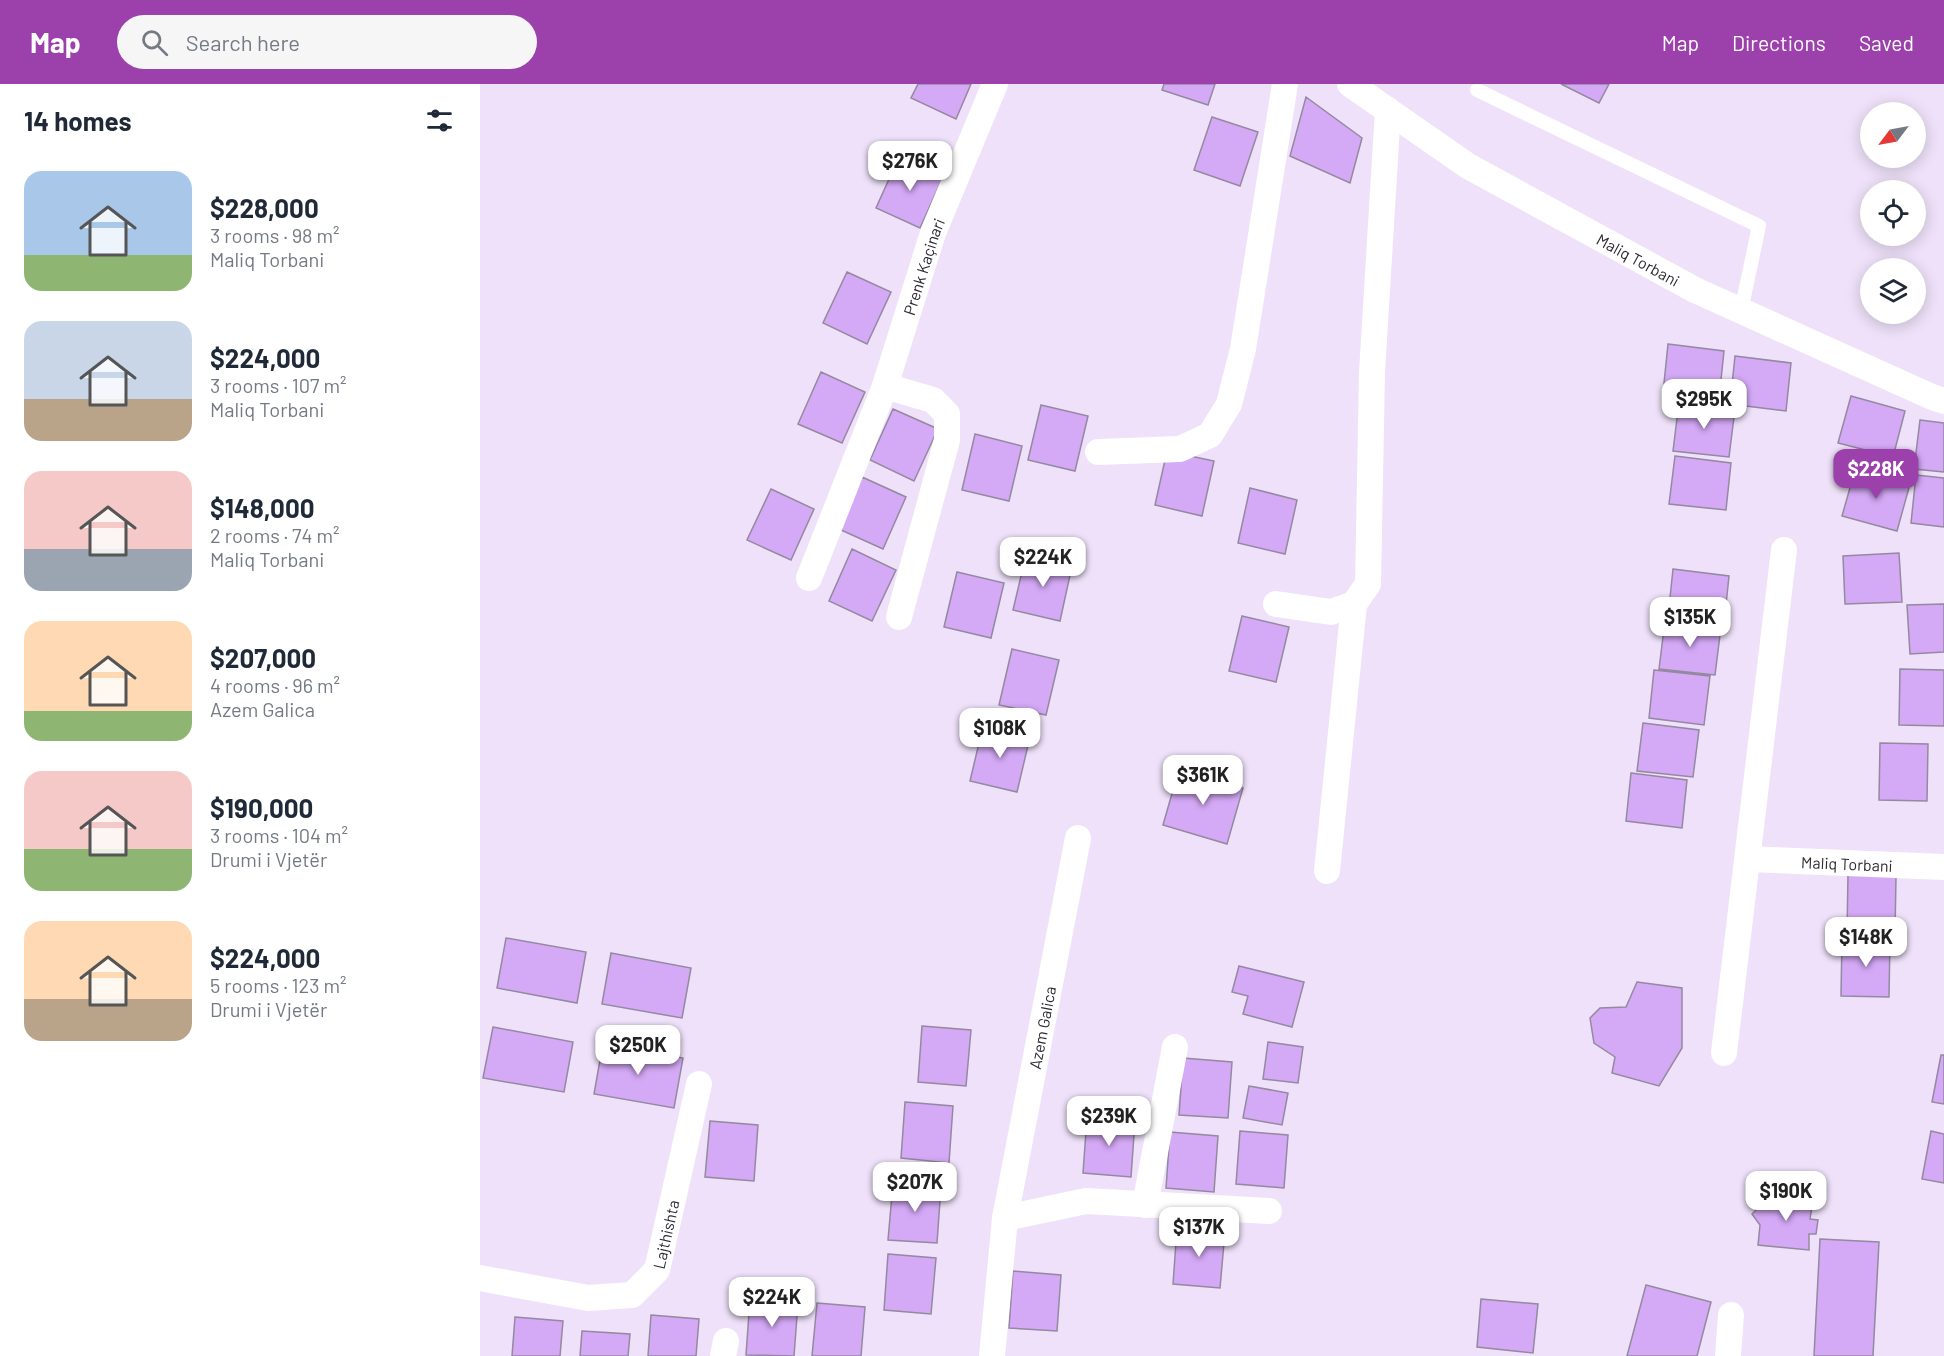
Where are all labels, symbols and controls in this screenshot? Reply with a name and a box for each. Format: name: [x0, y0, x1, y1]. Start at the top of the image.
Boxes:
search box: [117, 15, 537, 69]
text: Map: [30, 25, 81, 59]
icon: search: [138, 26, 171, 59]
text: Search here: [186, 29, 300, 55]
text: Map: [1662, 30, 1699, 55]
text: Directions: [1732, 30, 1826, 55]
text: Saved: [1859, 30, 1914, 55]
north arrow: [1860, 102, 1926, 168]
map controls: [1860, 102, 1926, 324]
icon: filters: [423, 104, 456, 137]
text: 14 homes: [24, 105, 131, 136]
pin: $276K: [868, 141, 952, 192]
text: $276K: [882, 148, 938, 172]
button: locate: [1860, 180, 1926, 246]
text: $228,000: [210, 192, 319, 223]
icon: home: [72, 195, 144, 267]
street label: Prenk Kaçinari: [898, 215, 948, 317]
text: 3 rooms · 98 m²: [210, 223, 340, 247]
street label: Maliq Torbani: [1594, 229, 1683, 289]
text: Maliq Torbani: [210, 247, 324, 271]
button: layers: [1860, 258, 1926, 324]
text: $224,000: [210, 342, 320, 373]
icon: home: [72, 345, 144, 417]
text: 3 rooms · 107 m²: [210, 373, 346, 397]
pin: $295K: [1662, 379, 1746, 430]
text: $295K: [1676, 386, 1732, 410]
text: Maliq Torbani: [210, 397, 324, 421]
pin: $228K: [1834, 449, 1918, 500]
text: $228K: [1847, 456, 1905, 480]
text: $148,000: [210, 492, 315, 523]
icon: home: [72, 495, 144, 567]
text: 2 rooms · 74 m²: [210, 523, 340, 547]
pin: $224K: [1001, 537, 1085, 588]
text: $224K: [1014, 544, 1072, 568]
text: Maliq Torbani: [210, 547, 324, 571]
pin: $135K: [1648, 597, 1732, 648]
text: $135K: [1664, 604, 1716, 628]
text: $207,000: [210, 642, 316, 673]
icon: home: [72, 645, 144, 717]
text: 4 rooms · 96 m²: [210, 673, 340, 697]
text: Azem Galica: [210, 697, 315, 721]
pin: $108K: [958, 708, 1042, 759]
text: $108K: [973, 715, 1027, 739]
pin: $361K: [1161, 755, 1245, 806]
text: $361K: [1177, 762, 1229, 786]
text: $190,000: [210, 792, 313, 823]
icon: home: [72, 795, 144, 867]
text: 3 rooms · 104 m²: [210, 823, 348, 847]
text: Drumi i Vjetër: [210, 847, 327, 871]
street label: Maliq Torbani: [1801, 852, 1893, 874]
pin: $148K: [1824, 917, 1908, 968]
text: $148K: [1839, 924, 1893, 948]
text: $224,000: [210, 942, 320, 973]
icon: home: [72, 945, 144, 1017]
text: 5 rooms · 123 m²: [210, 973, 347, 997]
street label: Azem Galica: [1024, 984, 1059, 1071]
text: Drumi i Vjetër: [210, 997, 327, 1021]
pin: $250K: [596, 1025, 680, 1076]
text: $250K: [609, 1032, 667, 1056]
pin: $239K: [1067, 1096, 1151, 1147]
text: $239K: [1081, 1103, 1137, 1127]
pin: $207K: [873, 1162, 957, 1213]
text: $207K: [887, 1169, 943, 1193]
pin: $190K: [1744, 1171, 1828, 1222]
text: $190K: [1759, 1178, 1813, 1202]
street label: Lajthishta: [648, 1198, 682, 1270]
pin: $137K: [1157, 1207, 1241, 1258]
text: $137K: [1173, 1214, 1225, 1238]
pin: $224K: [730, 1277, 814, 1328]
text: $224K: [743, 1284, 801, 1308]

